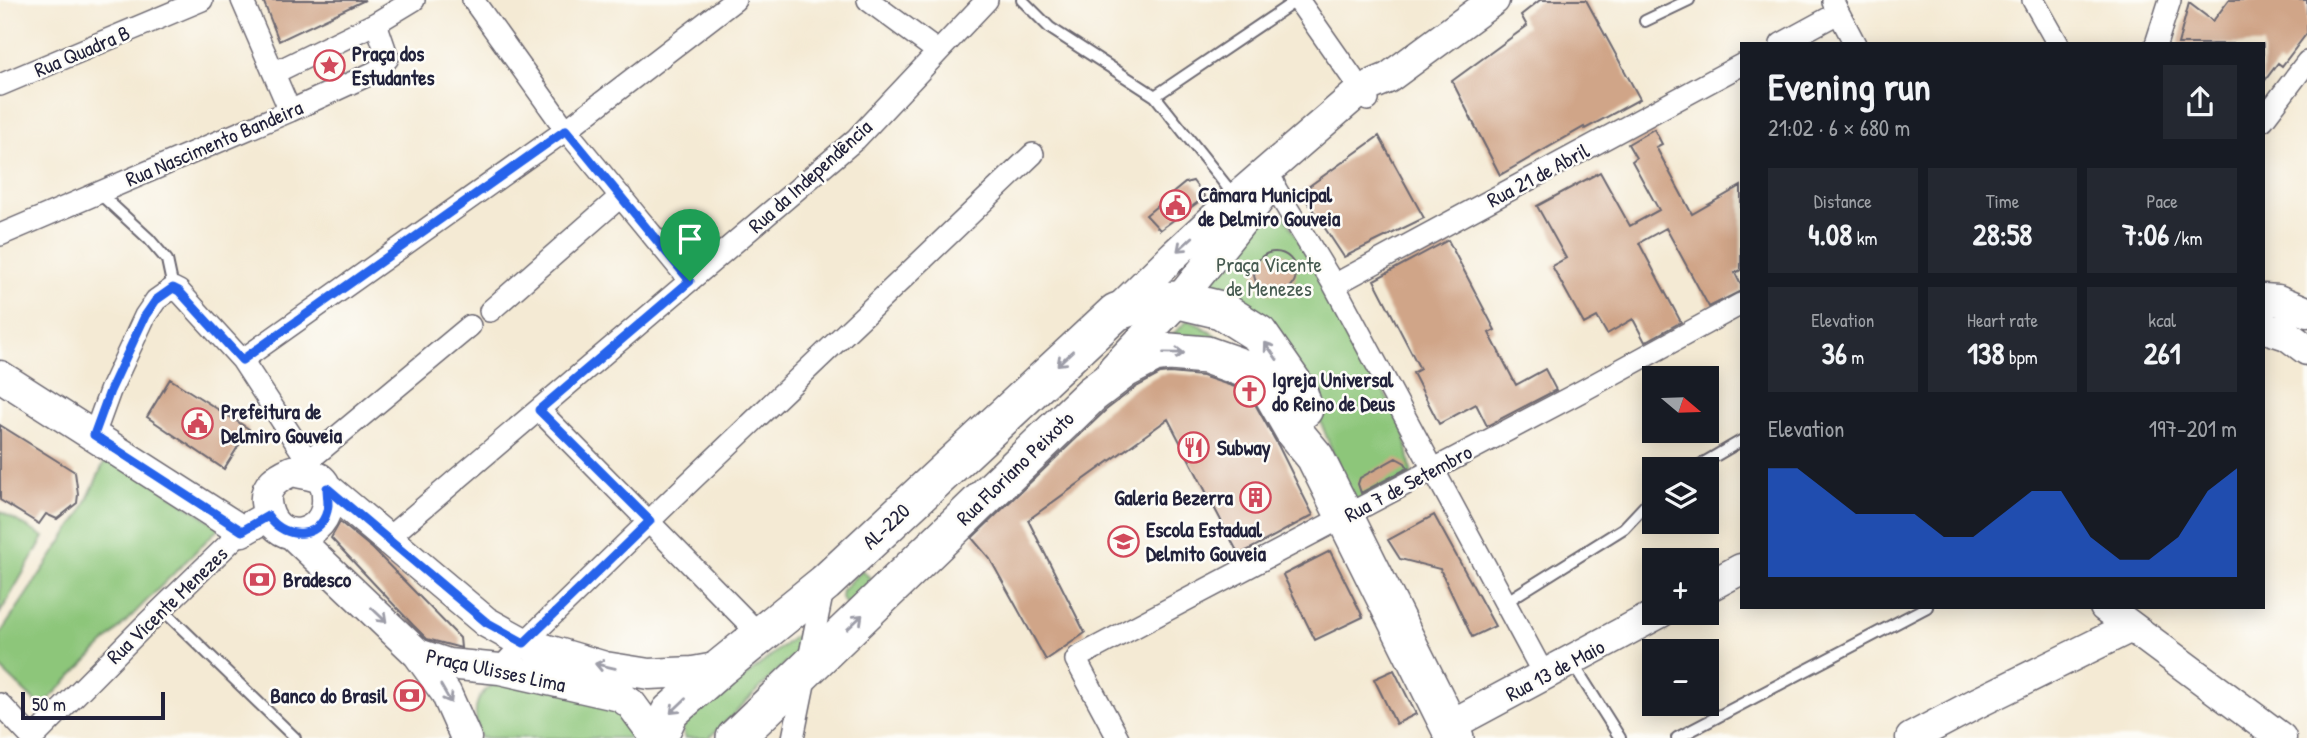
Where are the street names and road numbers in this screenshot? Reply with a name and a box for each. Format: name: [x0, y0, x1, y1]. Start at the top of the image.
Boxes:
street label: Rua Quadra B: [30, 18, 134, 84]
street label: Rua Nascimento Bandeira: [121, 93, 307, 193]
street label: Rua da Independência: [742, 113, 878, 239]
street label: Rua 21 de Abril: [1482, 136, 1595, 214]
street label: Rua Floriano Peixoto: [950, 404, 1080, 532]
street label: Rua 7 de Setembro: [1339, 437, 1477, 529]
street label: AL-220: [856, 496, 916, 556]
street label: Rua Vicente Menezes: [100, 540, 234, 670]
street label: Rua 13 de Maio: [1500, 632, 1610, 708]
street label: Praça Ulisses Lima: [424, 641, 568, 699]

